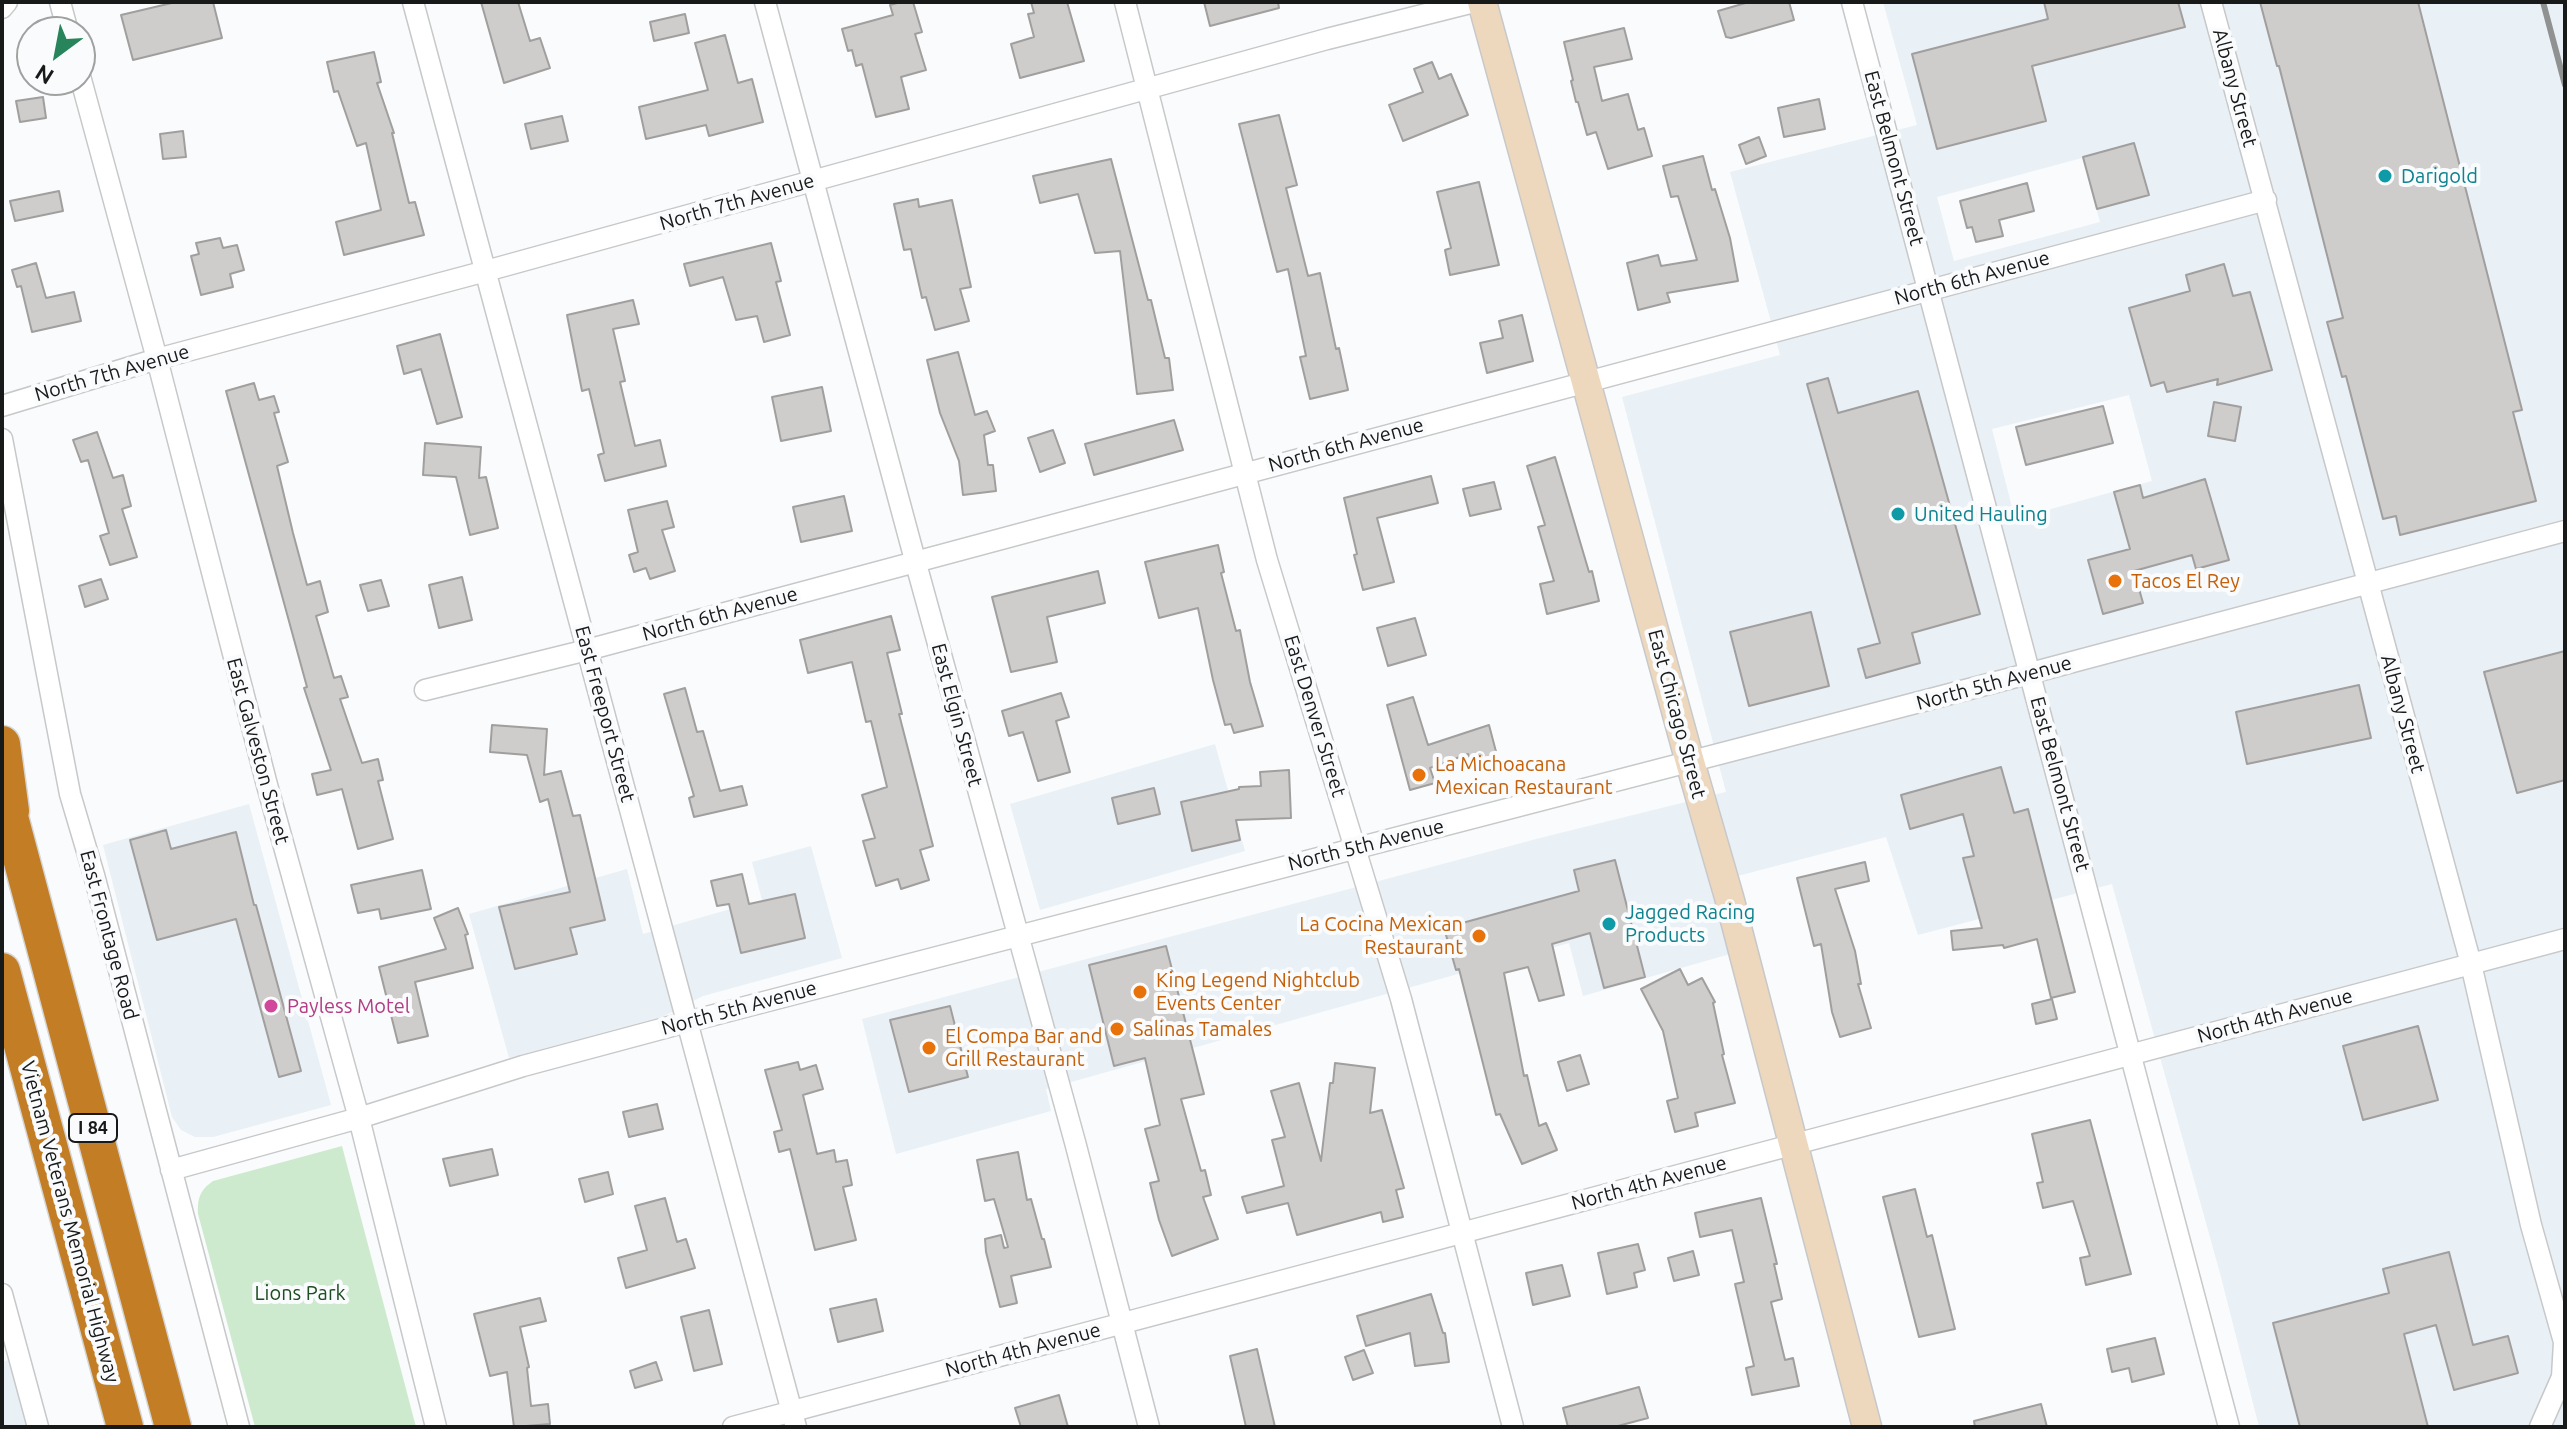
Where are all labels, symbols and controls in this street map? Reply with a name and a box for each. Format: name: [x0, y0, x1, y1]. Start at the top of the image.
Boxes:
north arrow: [16, 16, 96, 96]
street label: Albany Street: [2208, 26, 2262, 150]
text: N: [30, 60, 58, 90]
street label: East Belmont Street: [1859, 68, 1929, 248]
place label: Darigold: [2401, 164, 2478, 188]
marker: Darigold: [2376, 167, 2394, 185]
street label: North 7th Avenue: [657, 168, 817, 236]
street label: North 6th Avenue: [1892, 246, 2052, 310]
street label: North 7th Avenue: [32, 339, 192, 407]
street label: North 6th Avenue: [1266, 413, 1426, 477]
place label: United Hauling: [1914, 502, 2048, 526]
marker: United Hauling: [1889, 505, 1907, 523]
place label: Tacos El Rey: [2131, 569, 2240, 593]
marker: Tacos El Rey: [2106, 572, 2124, 590]
street label: North 6th Avenue: [640, 582, 800, 646]
street label: East Freeport Street: [570, 623, 640, 805]
street label: East Chicago Street: [1643, 627, 1711, 801]
street label: East Denver Street: [1279, 632, 1351, 800]
street label: East Elgin Street: [926, 641, 988, 789]
street label: North 5th Avenue: [1914, 651, 2074, 715]
street label: Albany Street: [2376, 652, 2430, 776]
street label: East Galveston Street: [222, 655, 294, 847]
street label: East Belmont Street: [2025, 694, 2095, 874]
place label: La Michoacana Mexican Restaurant: [1435, 752, 1613, 799]
marker: La Michoacana Mexican Restaurant: [1410, 766, 1428, 784]
street label: North 5th Avenue: [1286, 814, 1446, 876]
street label: East Frontage Road: [75, 847, 143, 1023]
place label: Jagged Racing Products: [1625, 900, 1755, 947]
place label: La Cocina Mexican Restaurant: [1299, 912, 1463, 959]
marker: Jagged Racing Products: [1600, 915, 1618, 933]
marker: La Cocina Mexican Restaurant: [1470, 927, 1488, 945]
place label: King Legend Nightclub Events Center: [1156, 968, 1360, 1015]
street label: North 5th Avenue: [659, 976, 819, 1040]
marker: King Legend Nightclub Events Center: [1131, 983, 1149, 1001]
street label: North 4th Avenue: [2195, 984, 2355, 1048]
place label: Payless Motel: [287, 994, 410, 1018]
marker: Payless Motel: [262, 997, 280, 1015]
place label: Salinas Tamales: [1133, 1017, 1272, 1041]
marker: Salinas Tamales: [1108, 1020, 1126, 1038]
place label: El Compa Bar and Grill Restaurant: [945, 1024, 1102, 1071]
marker: El Compa Bar and Grill Restaurant: [920, 1039, 938, 1057]
street label: Vietnam Veterans Memorial Highway: [15, 1059, 125, 1385]
road number: I 84: [69, 1114, 117, 1142]
street label: North 4th Avenue: [1569, 1151, 1729, 1215]
park label: Lions Park: [254, 1281, 346, 1305]
street label: North 4th Avenue: [943, 1318, 1103, 1382]

